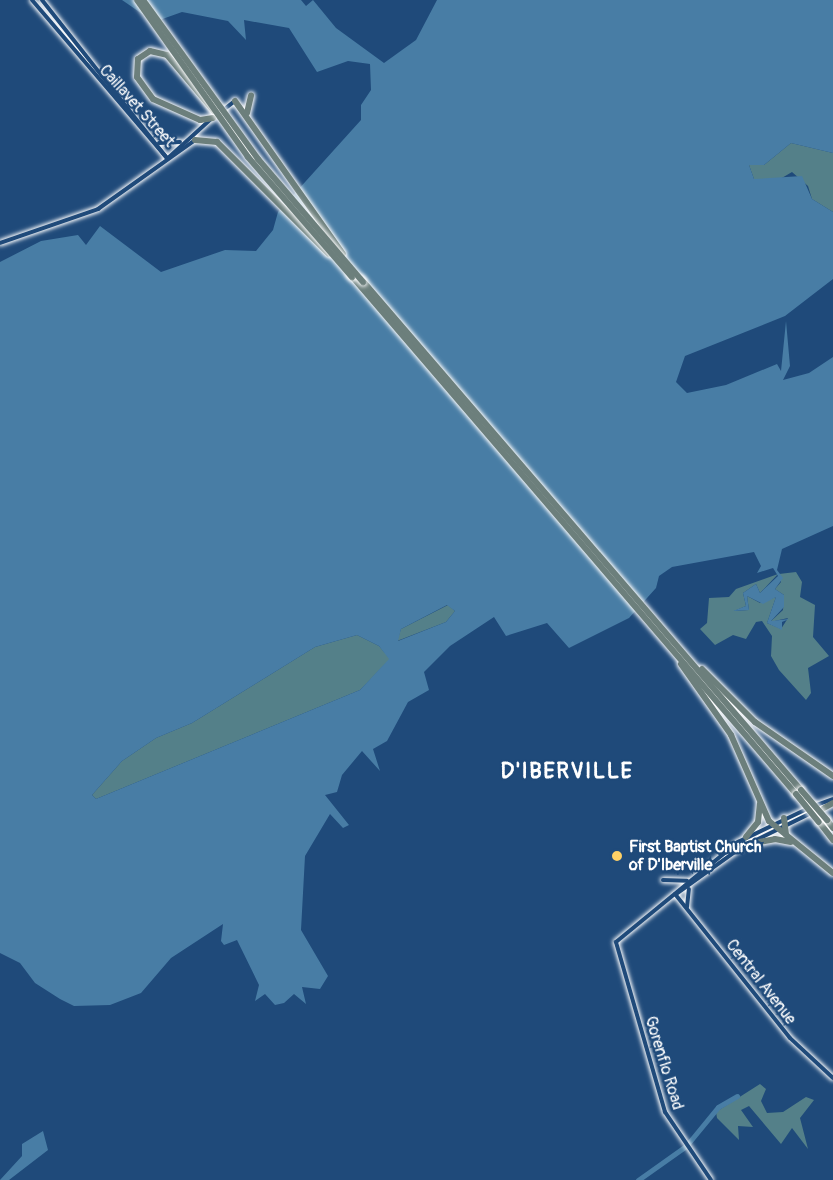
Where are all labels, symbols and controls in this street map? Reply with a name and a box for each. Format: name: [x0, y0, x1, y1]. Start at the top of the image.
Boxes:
street label: Caillavet Street: [95, 61, 179, 151]
district label: D'IBERVILLE: [500, 759, 634, 785]
place label: First Baptist Church of D'Iberville: [629, 837, 761, 875]
marker: First Baptist Church of D'Iberville: [610, 849, 624, 863]
street label: Central Avenue: [722, 936, 800, 1028]
street label: Gorenflo Road: [641, 1014, 687, 1112]

